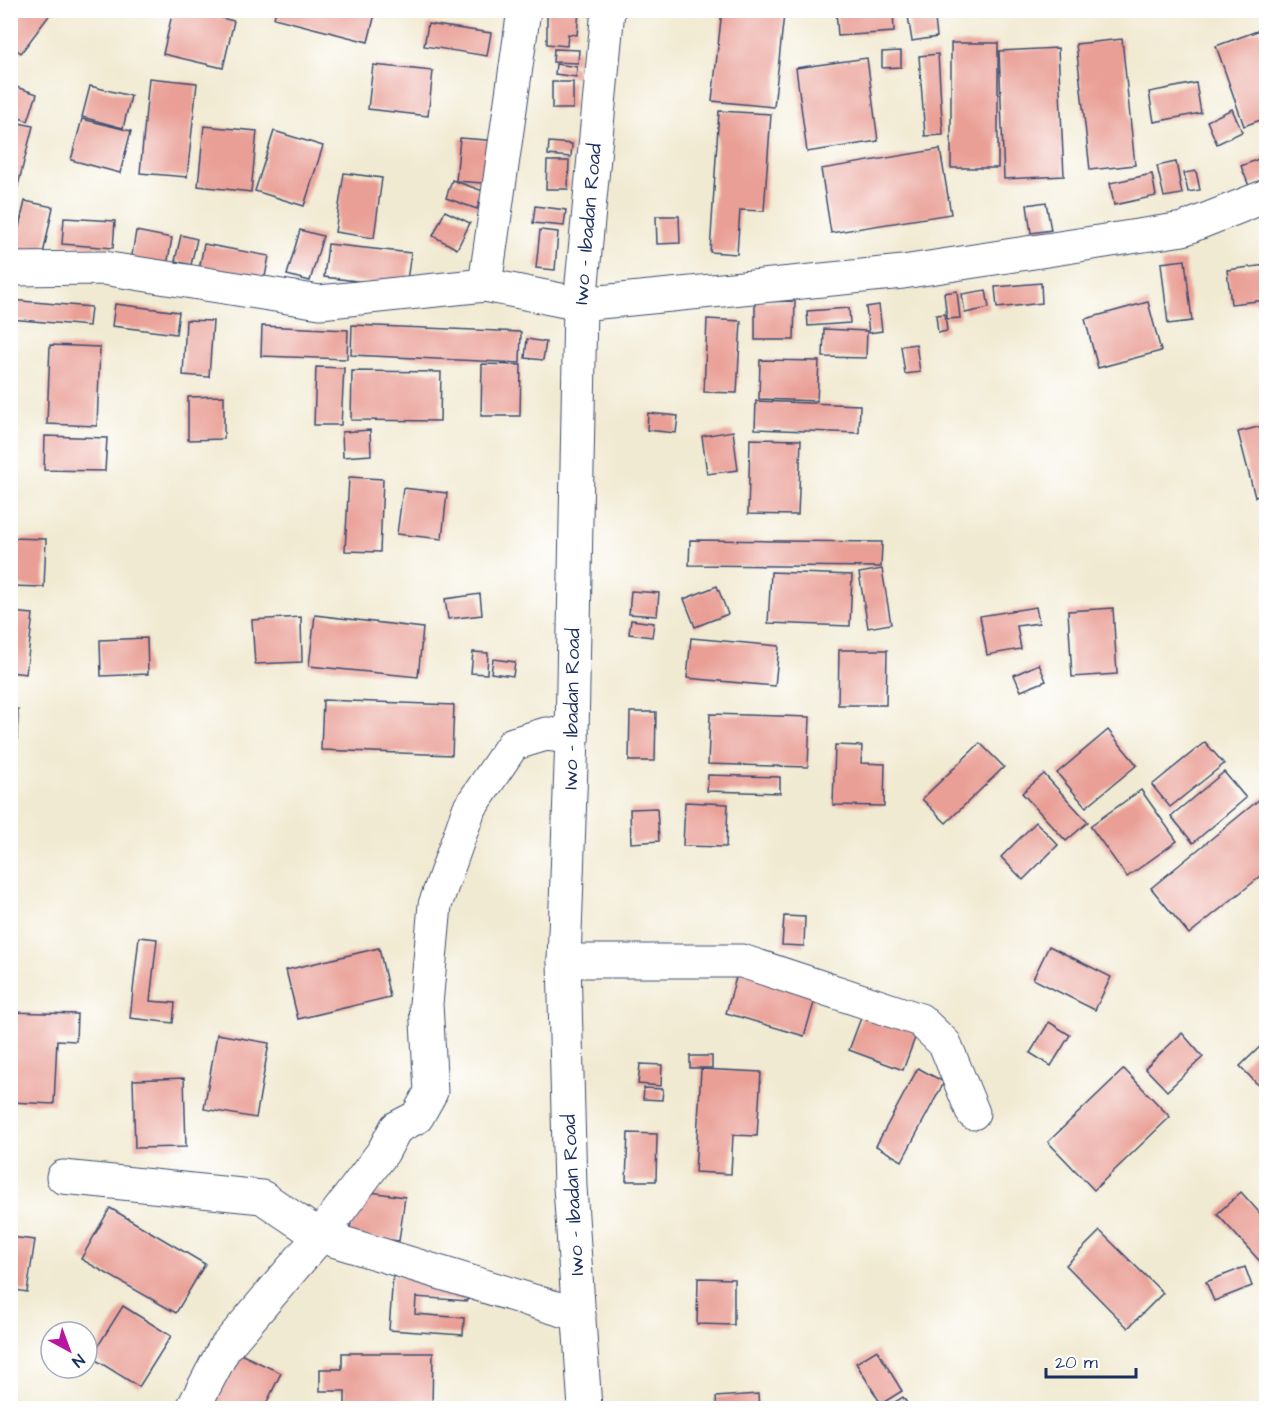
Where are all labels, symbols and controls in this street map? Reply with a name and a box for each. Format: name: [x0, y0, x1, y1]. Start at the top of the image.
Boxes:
street label: Iwo - Ibadan Road: [567, 142, 609, 306]
street label: Iwo - Ibadan Road: [557, 628, 587, 790]
street label: Iwo - Ibadan Road: [555, 1114, 591, 1276]
north arrow: [39, 1320, 99, 1380]
scale bar: [1046, 1341, 1136, 1379]
text: N: [67, 1349, 89, 1372]
text: 20 m: [1055, 1350, 1098, 1375]

